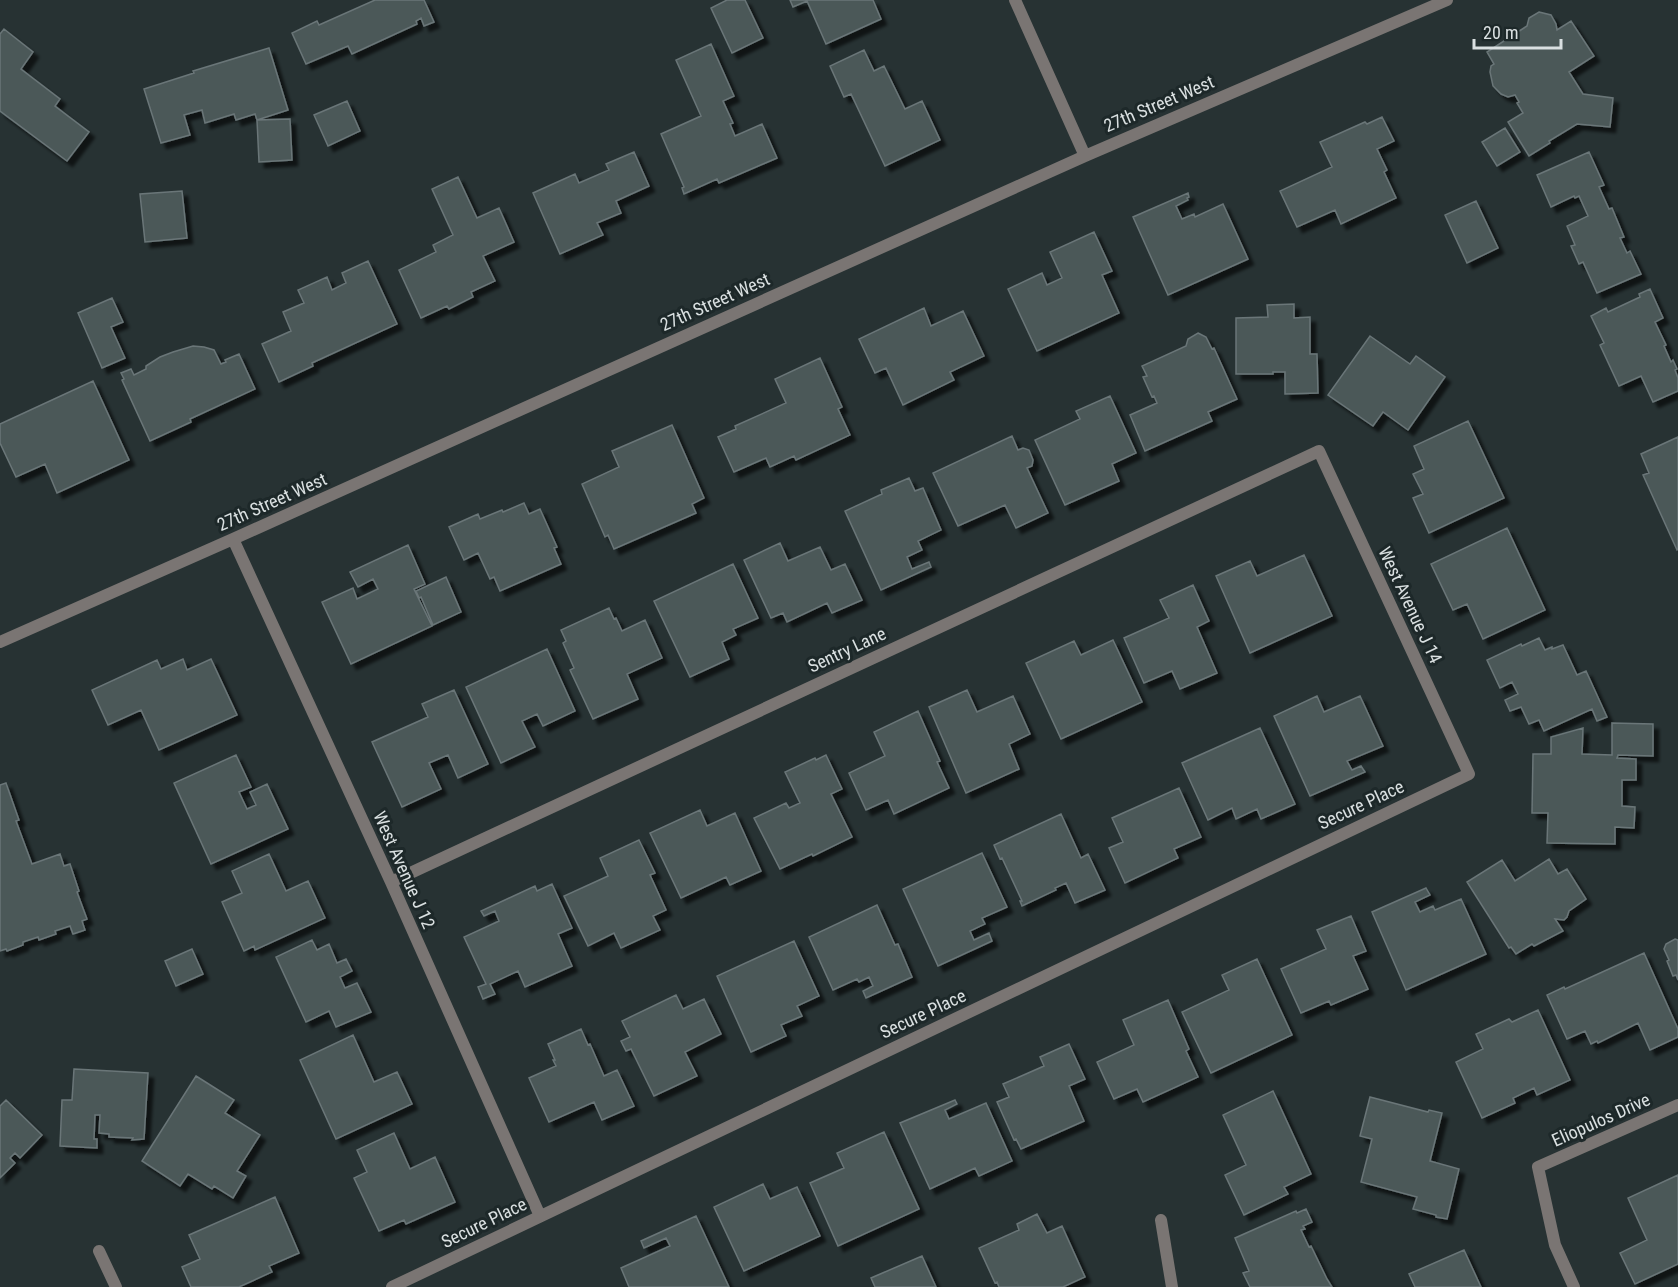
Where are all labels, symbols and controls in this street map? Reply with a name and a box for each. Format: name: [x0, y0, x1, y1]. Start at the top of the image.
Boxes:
scale bar: [1474, 12, 1561, 50]
text: 20 m: [1483, 22, 1518, 43]
street label: 27th Street West: [1101, 71, 1217, 136]
street label: 27th Street West: [657, 268, 773, 335]
street label: 27th Street West: [214, 468, 330, 535]
street label: West Avenue J 14: [1374, 543, 1447, 666]
street label: Sentry Lane: [805, 622, 889, 677]
street label: Secure Place: [1315, 776, 1407, 834]
street label: West Avenue J 12: [369, 808, 440, 932]
street label: Secure Place: [877, 985, 969, 1043]
street label: Eliopulos Drive: [1548, 1089, 1653, 1151]
street label: Secure Place: [438, 1193, 530, 1252]

